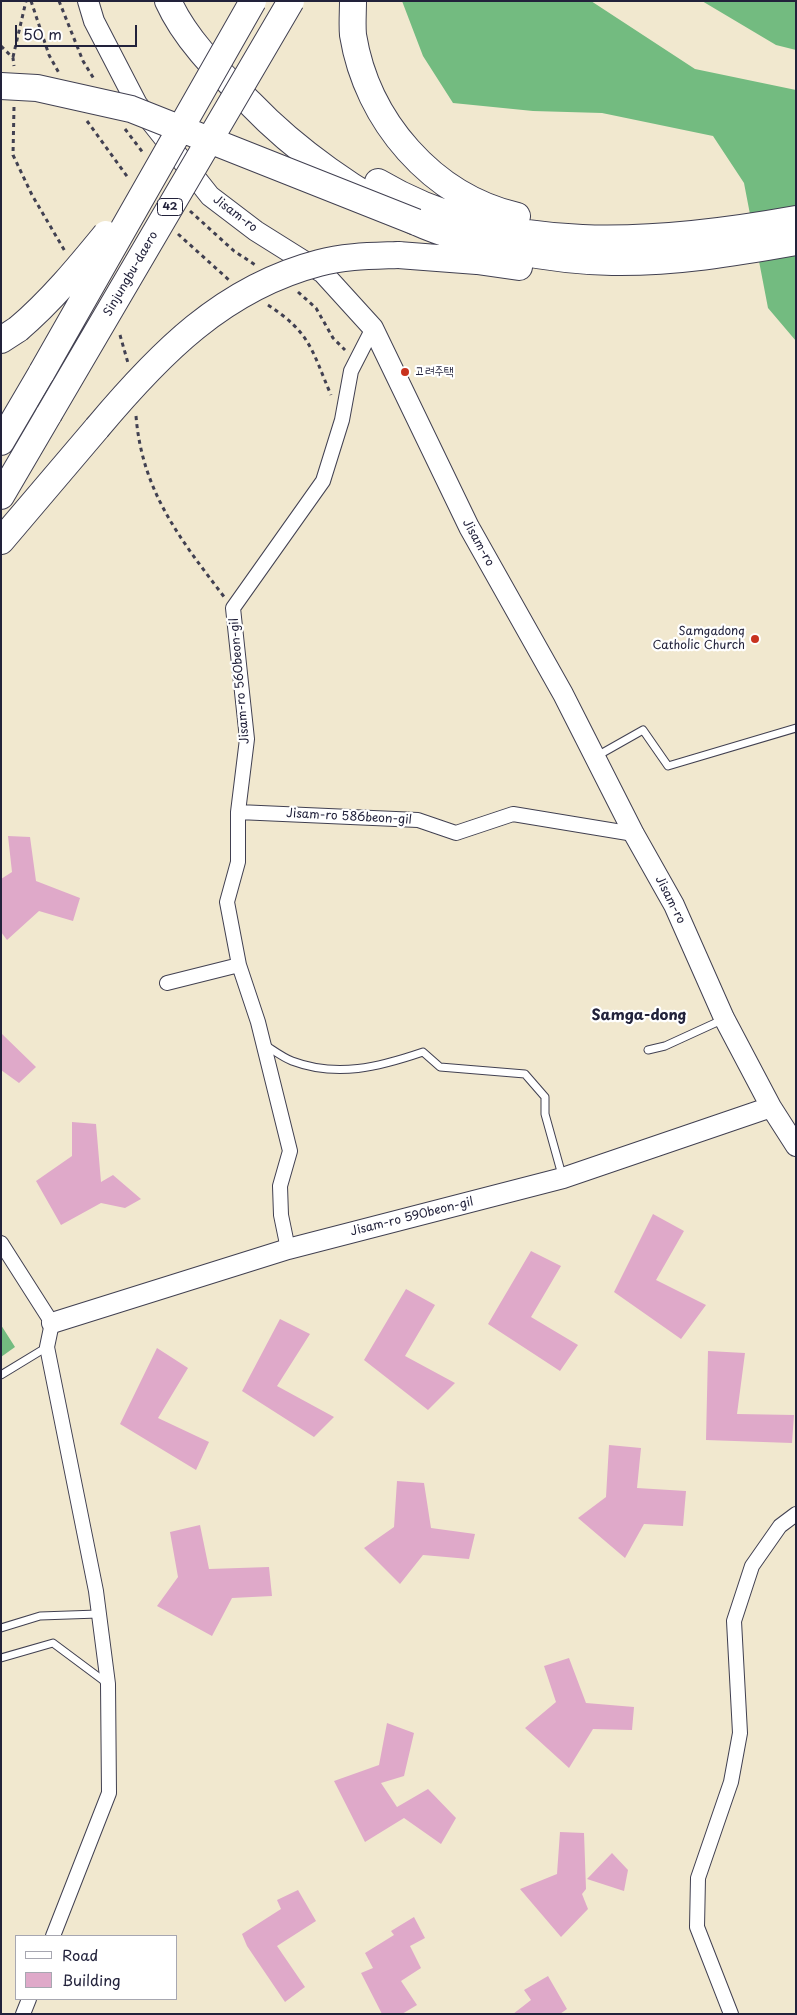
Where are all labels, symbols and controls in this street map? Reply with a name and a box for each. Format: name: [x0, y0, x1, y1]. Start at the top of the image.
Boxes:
scale bar: [18, 15, 140, 47]
text: 50 m: [23, 22, 62, 45]
street label: Jisam-ro: [210, 193, 260, 235]
road number: 42: [158, 198, 182, 216]
street label: Sinjungbu-daero: [101, 229, 161, 319]
place label: 고려주택: [415, 365, 454, 379]
marker: 고려주택: [399, 366, 411, 378]
street label: Jisam-ro: [459, 517, 497, 569]
street label: Jisam-ro 560beon-gil: [227, 617, 253, 745]
place label: Samgadong Catholic Church: [652, 625, 745, 653]
marker: Samgadong Catholic Church: [749, 633, 761, 645]
street label: Jisam-ro 586beon-gil: [286, 807, 412, 827]
street label: Jisam-ro: [652, 874, 688, 926]
district label: Samga-dong: [591, 1007, 687, 1025]
street label: Jisam-ro 590beon-gil: [349, 1195, 475, 1239]
legend: [15, 1935, 178, 2000]
text: Road: [62, 1943, 98, 1966]
text: Building: [62, 1968, 121, 1991]

